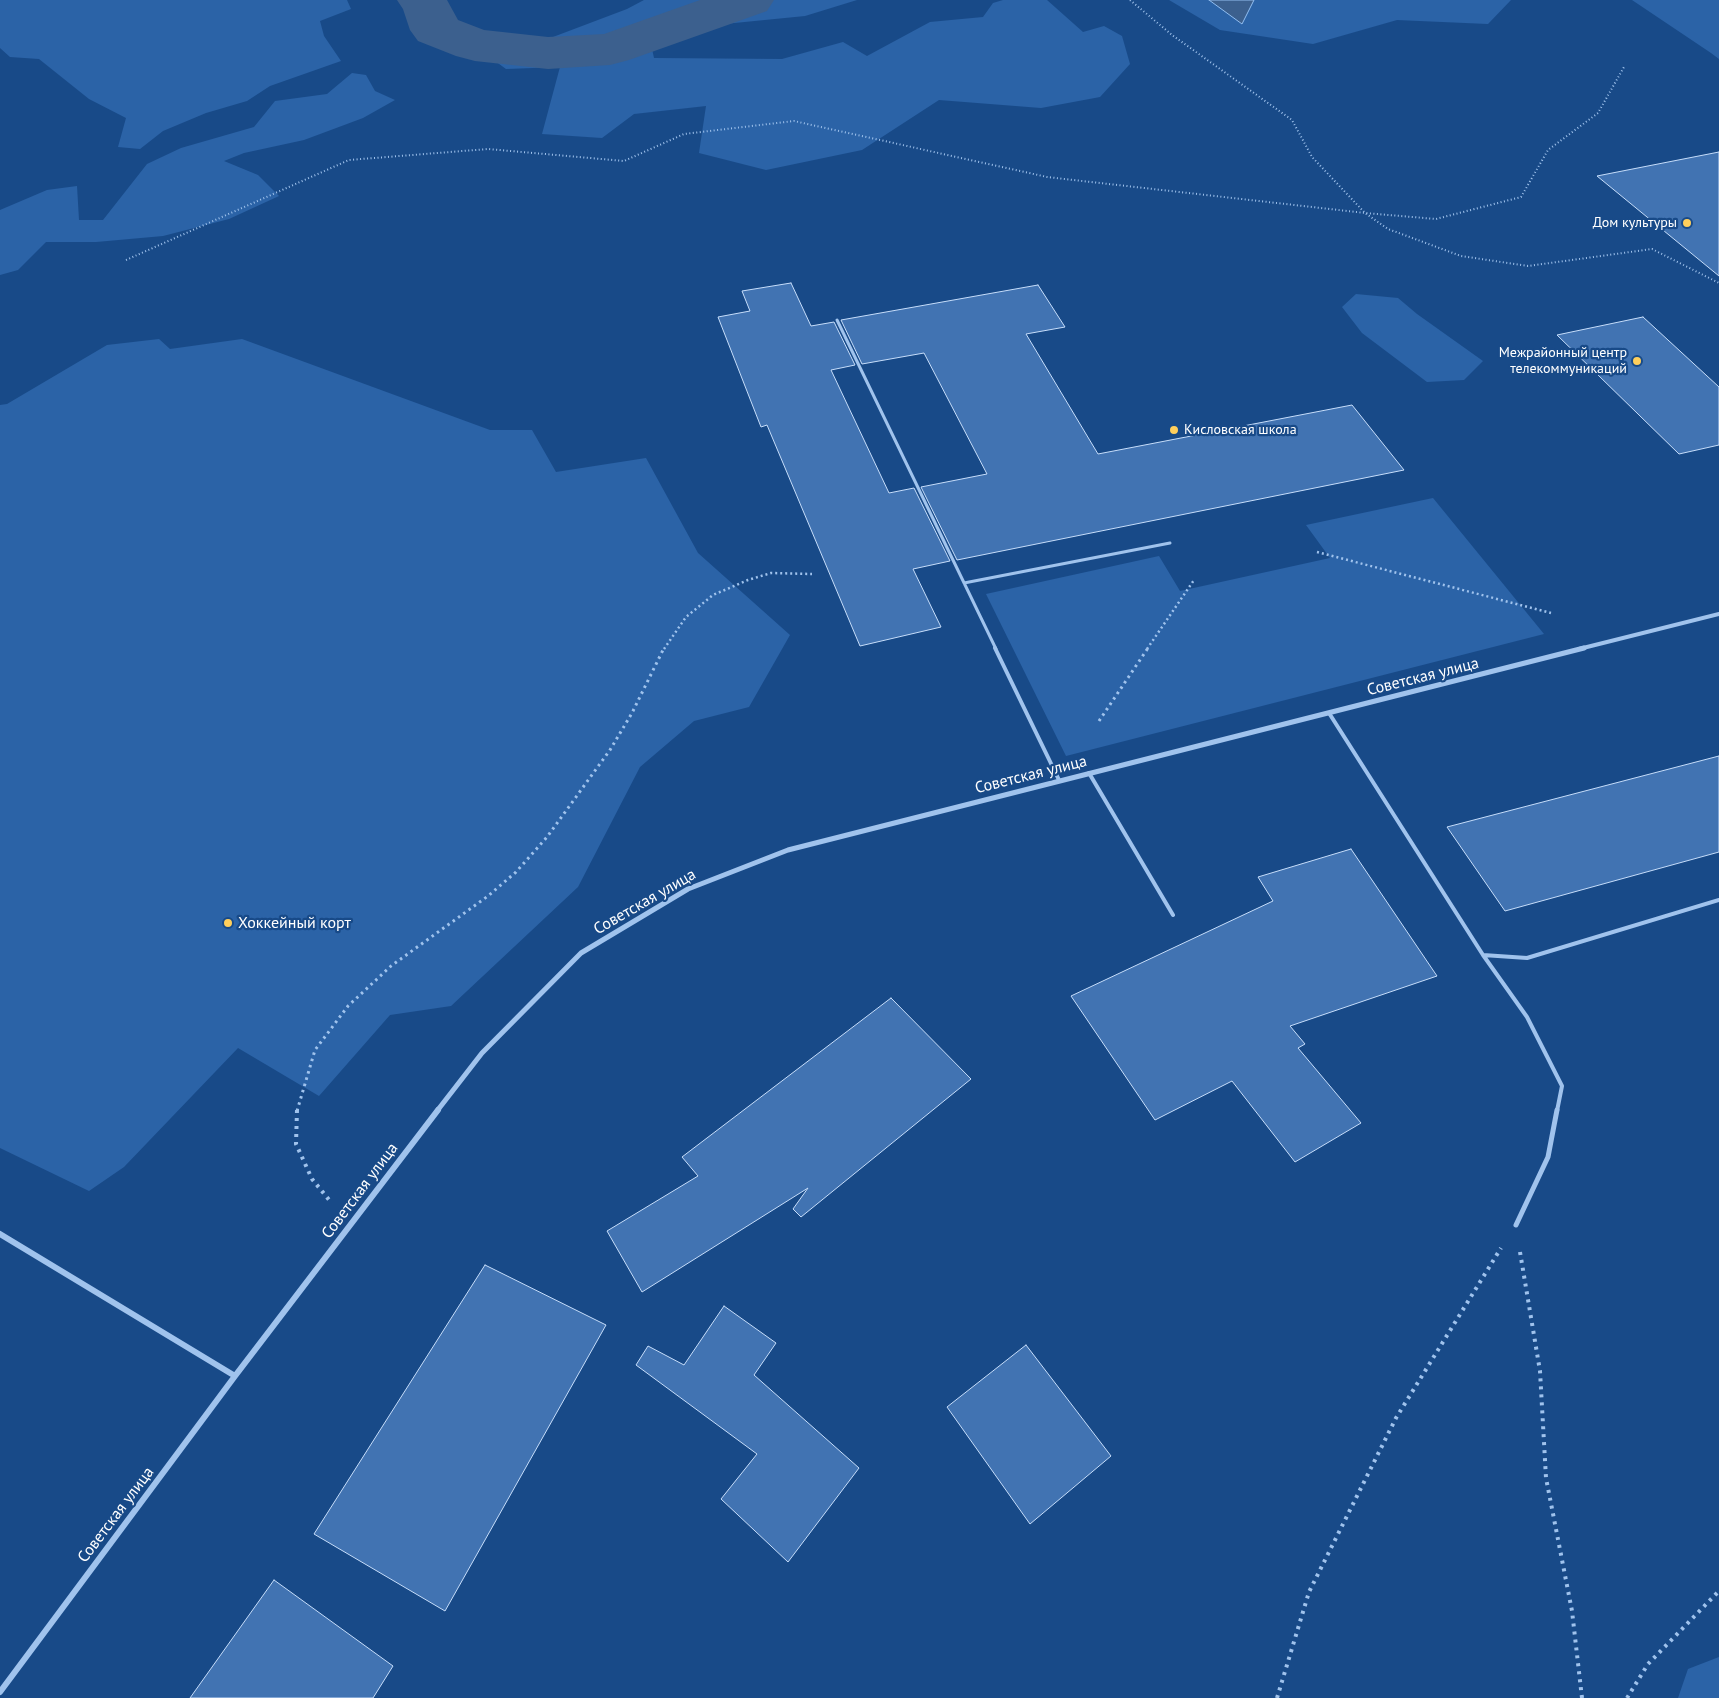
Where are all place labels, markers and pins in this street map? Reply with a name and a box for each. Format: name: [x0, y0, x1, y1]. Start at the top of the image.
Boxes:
place label: Дом культуры: [1593, 215, 1677, 231]
marker: Дом культуры: [1681, 217, 1693, 229]
place label: Межрайонный центр телекоммуникаций: [1499, 345, 1627, 378]
marker: Межрайонный центр телекоммуникаций: [1631, 355, 1643, 367]
place label: Кисловская школа: [1184, 422, 1297, 438]
marker: Кисловская школа: [1168, 424, 1180, 436]
place label: Хоккейный корт: [238, 913, 351, 933]
marker: Хоккейный корт: [222, 917, 234, 929]

